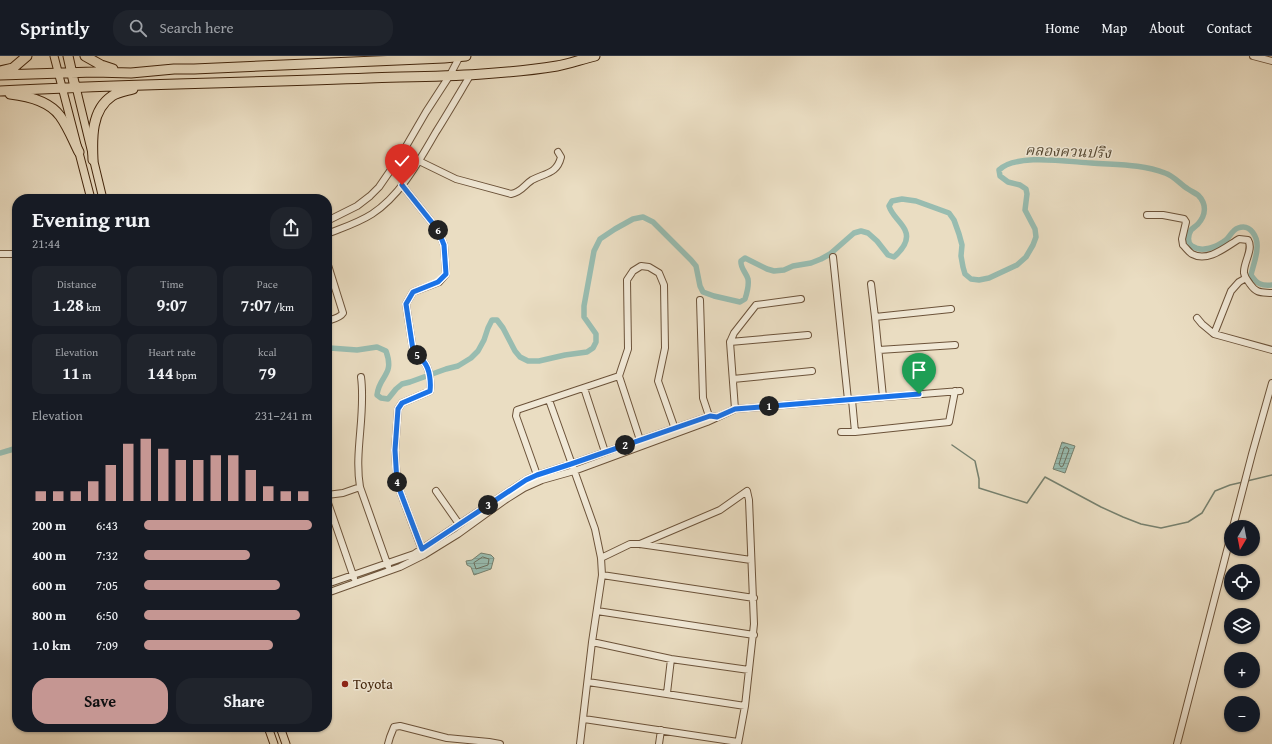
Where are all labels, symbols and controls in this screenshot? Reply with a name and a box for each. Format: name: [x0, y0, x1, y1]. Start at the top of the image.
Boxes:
search box: [113, 10, 393, 46]
text: Sprintly: [20, 14, 89, 42]
icon: search: [127, 17, 149, 39]
text: Search here: [159, 17, 233, 38]
text: Home: [1045, 18, 1080, 38]
text: Map: [1102, 18, 1127, 38]
text: About: [1149, 18, 1185, 38]
text: Contact: [1207, 18, 1252, 38]
water label: คลองควนปริง: [1024, 139, 1112, 163]
pin: [385, 144, 419, 185]
icon: check: [391, 150, 413, 172]
text: Evening run: [32, 203, 150, 235]
button: share: [270, 207, 312, 249]
pin: 6: [428, 220, 448, 240]
text: 6: [435, 222, 441, 238]
text: 21:44: [32, 234, 60, 253]
text: Distance: [57, 276, 96, 292]
text: Time: [160, 276, 184, 292]
text: Pace: [257, 276, 278, 292]
text: 1.28: [53, 292, 84, 317]
text: 9:07: [156, 292, 188, 317]
text: 7:07: [241, 292, 272, 317]
text: km: [84, 299, 101, 315]
text: /km: [272, 299, 294, 315]
text: Elevation: [55, 344, 98, 360]
text: Heart rate: [148, 344, 196, 360]
text: kcal: [258, 344, 277, 360]
pin: 5: [407, 345, 427, 365]
text: 5: [414, 347, 420, 363]
pin: [902, 353, 936, 394]
icon: arrive: [908, 359, 930, 381]
text: 11: [62, 360, 80, 385]
text: 144: [147, 360, 174, 385]
text: 79: [259, 360, 276, 385]
text: m: [80, 367, 91, 383]
text: bpm: [174, 367, 197, 383]
pin: 1: [759, 396, 779, 416]
text: 1: [766, 398, 772, 414]
text: Elevation: [32, 406, 83, 425]
text: 231–241 m: [255, 406, 312, 425]
pin: 2: [615, 435, 635, 455]
text: 2: [622, 437, 628, 453]
pin: 4: [387, 472, 407, 492]
text: 4: [394, 474, 400, 490]
pin: 3: [478, 495, 498, 515]
text: 3: [485, 497, 491, 513]
text: 200 m: [32, 516, 66, 535]
text: 6:43: [96, 516, 118, 535]
north arrow: [1224, 520, 1260, 556]
map controls: [1224, 520, 1260, 732]
text: 400 m: [32, 546, 66, 565]
text: 7:32: [96, 546, 118, 565]
button: locate: [1224, 564, 1260, 600]
text: 600 m: [32, 576, 66, 595]
text: 7:05: [96, 576, 118, 595]
text: 800 m: [32, 606, 66, 625]
text: 6:50: [96, 606, 118, 625]
button: layers: [1224, 608, 1260, 644]
text: 1.0 km: [32, 636, 71, 655]
text: 7:09: [96, 636, 118, 655]
button: +: [1224, 652, 1260, 688]
place label: Toyota: [353, 674, 393, 694]
button: Save: [32, 678, 168, 724]
button: Share: [176, 678, 312, 724]
marker: Toyota: [340, 679, 350, 689]
button: −: [1224, 696, 1260, 732]

